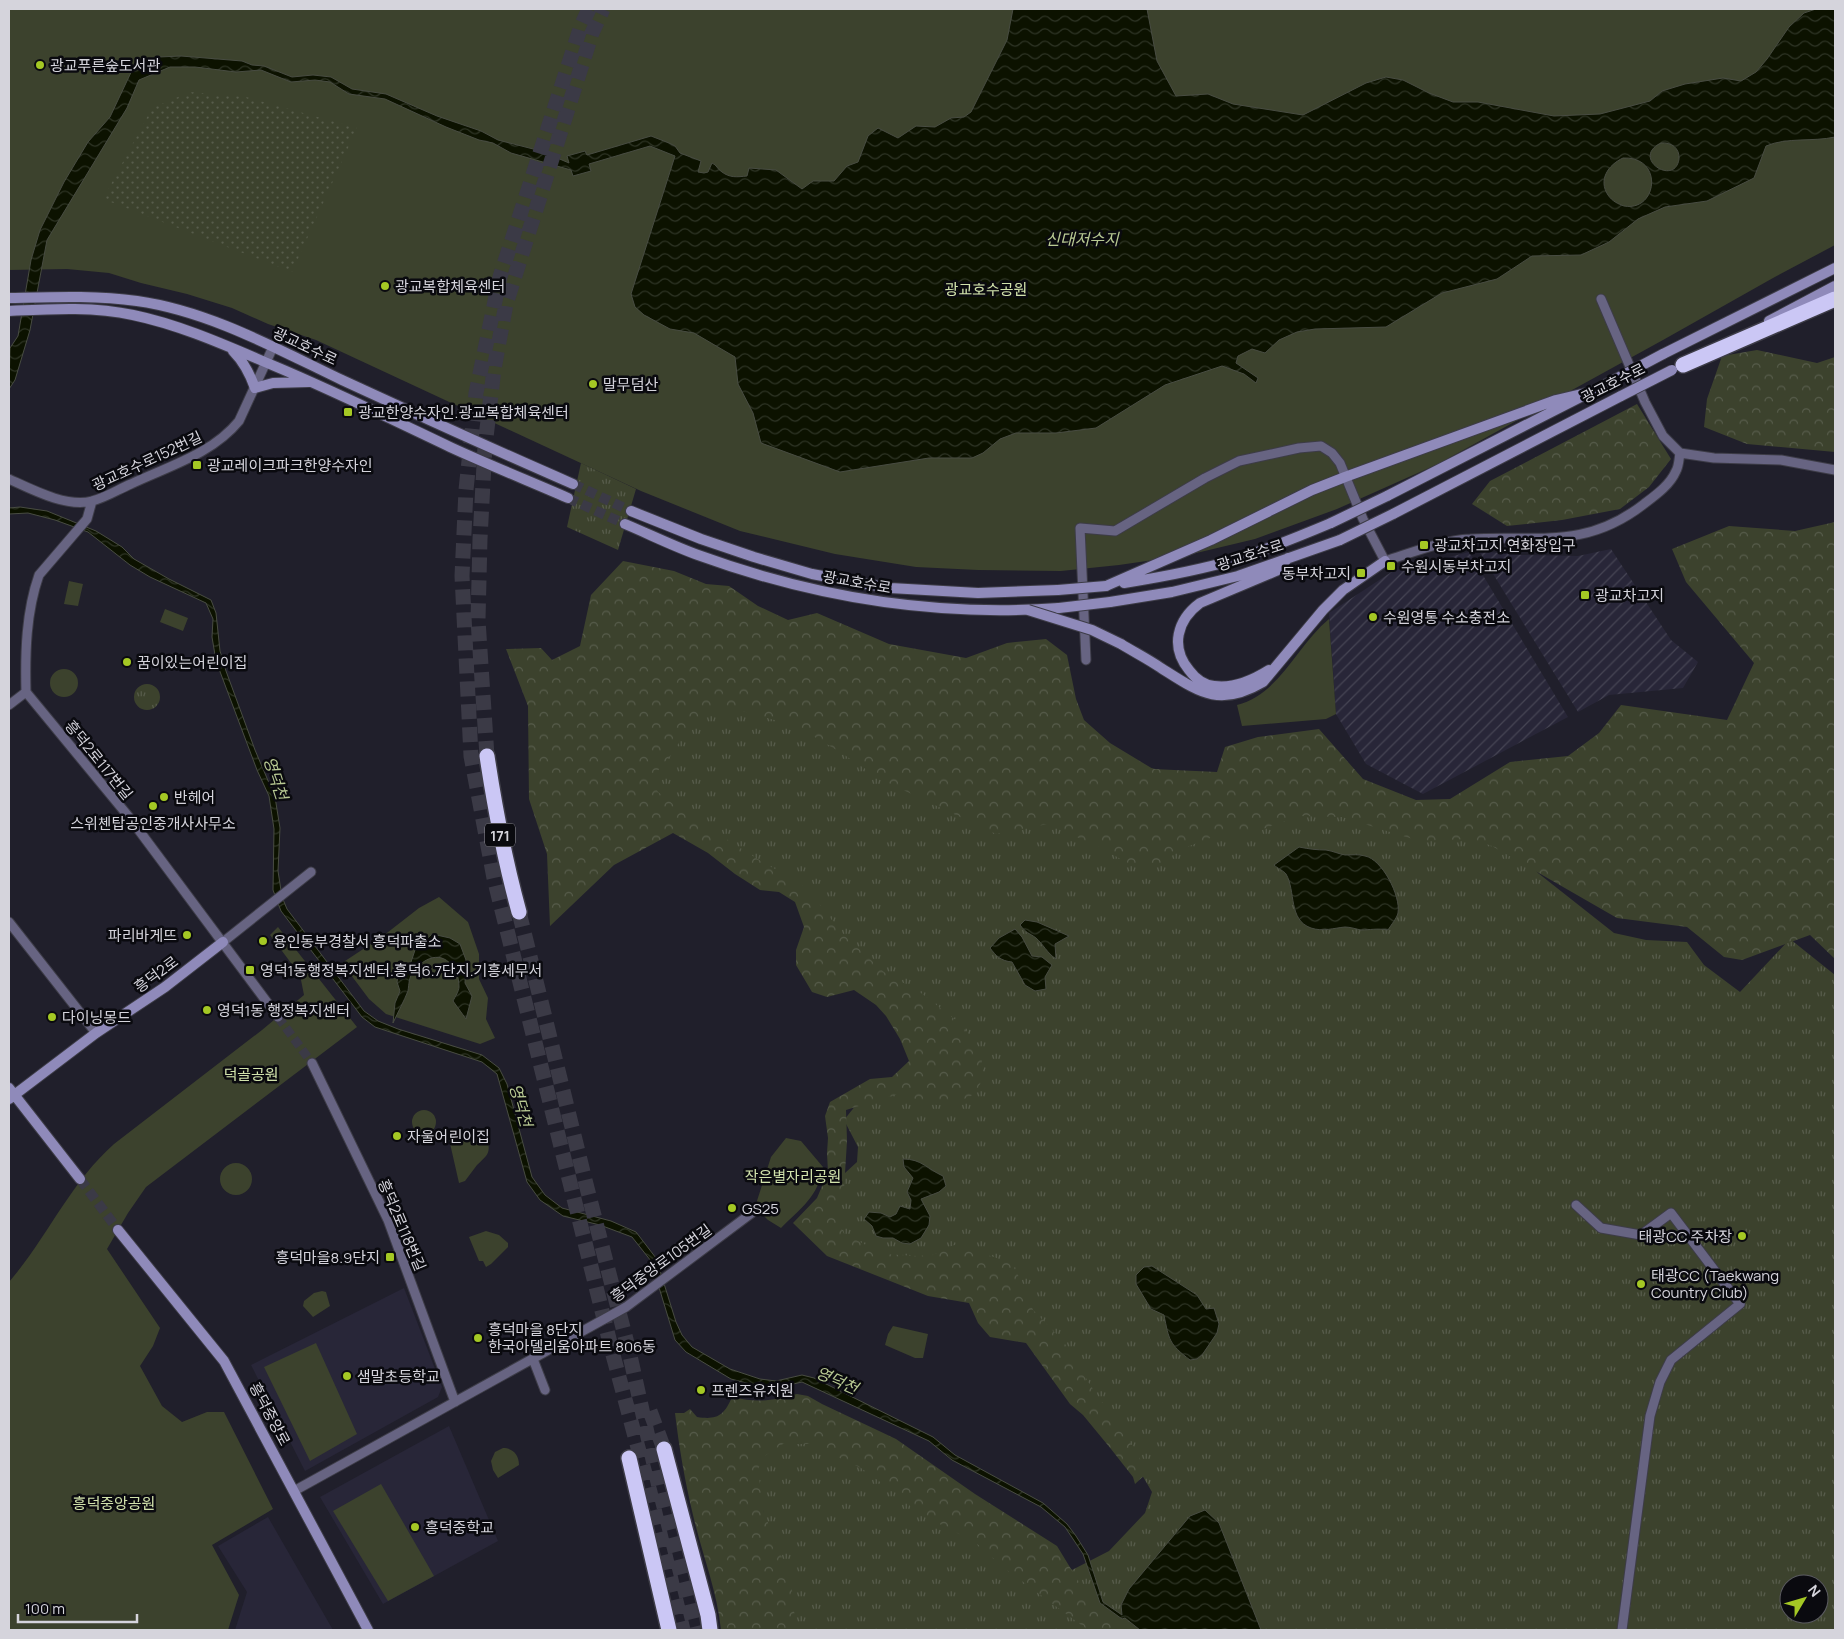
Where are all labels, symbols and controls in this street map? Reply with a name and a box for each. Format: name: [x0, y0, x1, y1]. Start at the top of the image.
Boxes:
place label: 광교푸른숲도서관: [50, 55, 161, 76]
marker: 광교푸른숲도서관: [34, 59, 46, 71]
water label: 신대저수지: [1045, 228, 1120, 250]
place label: 광교복합체육센터: [395, 276, 505, 297]
park label: 광교호수공원: [945, 279, 1027, 300]
marker: 광교복합체육센터: [379, 280, 391, 292]
street label: 광교호수로: [269, 322, 341, 370]
street label: 광교호수로: [1577, 358, 1649, 408]
place label: 말무덤산: [603, 374, 658, 395]
marker: 말무덤산: [587, 378, 599, 390]
place label: 광교한양수자인.광교복합체육센터: [358, 402, 569, 423]
marker: 광교한양수자인.광교복합체육센터: [342, 406, 354, 418]
street label: 광교호수로152번길: [89, 426, 205, 496]
place label: 광교레이크파크한양수자인: [207, 455, 373, 476]
marker: 광교레이크파크한양수자인: [191, 459, 203, 471]
street label: 광교호수로: [1214, 534, 1286, 576]
place label: 광교차고지.연화장입구: [1434, 535, 1576, 556]
marker: 광교차고지.연화장입구: [1418, 539, 1430, 551]
place label: 수원시동부차고지: [1401, 556, 1511, 577]
marker: 수원시동부차고지: [1385, 560, 1397, 572]
place label: 동부차고지: [1282, 563, 1351, 584]
street label: 광교호수로: [821, 566, 893, 598]
marker: 동부차고지: [1355, 567, 1367, 579]
place label: 광교차고지: [1595, 585, 1664, 606]
marker: 광교차고지: [1579, 589, 1591, 601]
place label: 수원영통 수소충전소: [1383, 607, 1510, 628]
marker: 수원영통 수소충전소: [1367, 611, 1379, 623]
place label: 꿈이있는어린이집: [137, 652, 247, 673]
marker: 꿈이있는어린이집: [121, 656, 133, 668]
street label: 흥덕2로117번길: [60, 716, 138, 804]
water label: 영덕천: [259, 754, 294, 805]
place label: 반헤어: [174, 787, 215, 808]
marker: 반헤어: [158, 791, 170, 803]
marker: 스위첸탑공인중개사사무소: [147, 800, 159, 812]
place label: 스위첸탑공인중개사사무소: [70, 813, 236, 834]
road number: 171: [485, 824, 515, 846]
place label: 파리바게뜨: [108, 925, 177, 946]
marker: 파리바게뜨: [181, 929, 193, 941]
place label: 용인동부경찰서 흥덕파출소: [273, 931, 442, 952]
marker: 용인동부경찰서 흥덕파출소: [257, 935, 269, 947]
street label: 흥덕2로: [130, 951, 182, 997]
place label: 영덕1동행정복지센터.흥덕6.7단지.기흥세무서: [260, 960, 543, 981]
marker: 영덕1동행정복지센터.흥덕6.7단지.기흥세무서: [244, 964, 256, 976]
place label: 영덕1동 행정복지센터: [217, 1000, 350, 1021]
marker: 영덕1동 행정복지센터: [201, 1004, 213, 1016]
place label: 다이닝몽드: [62, 1007, 131, 1028]
marker: 다이닝몽드: [46, 1011, 58, 1023]
park label: 덕골공원: [223, 1064, 279, 1085]
water label: 영덕천: [504, 1081, 538, 1131]
place label: 자울어린이집: [407, 1126, 490, 1147]
marker: 자울어린이집: [391, 1130, 403, 1142]
park label: 작은별자리공원: [745, 1166, 841, 1187]
street label: 흥덕2로118번길: [373, 1176, 431, 1274]
place label: GS25: [742, 1198, 779, 1219]
marker: GS25: [726, 1202, 738, 1214]
street label: 흥덕중앙로105번길: [606, 1219, 716, 1307]
place label: 태광CC 주차장: [1639, 1226, 1732, 1247]
marker: 태광CC 주차장: [1736, 1230, 1748, 1242]
place label: 흥덕마을8.9단지: [275, 1247, 380, 1268]
marker: 흥덕마을8.9단지: [384, 1251, 396, 1263]
place label: 태광CC (Taekwang Country Club): [1651, 1265, 1779, 1303]
marker: 태광CC (Taekwang Country Club): [1635, 1278, 1647, 1290]
place label: 흥덕마을 8단지 한국아델리움아파트 806동: [488, 1319, 656, 1357]
marker: 흥덕마을 8단지 한국아델리움아파트 806동: [472, 1332, 484, 1344]
water label: 영덕천: [812, 1361, 864, 1400]
place label: 샘말초등학교: [357, 1366, 440, 1387]
marker: 샘말초등학교: [341, 1370, 353, 1382]
street label: 흥덕중앙로: [245, 1379, 295, 1449]
place label: 프렌즈유치원: [711, 1380, 794, 1401]
marker: 프렌즈유치원: [695, 1384, 707, 1396]
park label: 흥덕중앙공원: [73, 1493, 155, 1514]
place label: 흥덕중학교: [425, 1517, 494, 1538]
marker: 흥덕중학교: [409, 1521, 421, 1533]
north arrow: [1779, 1574, 1829, 1624]
text: N: [1804, 1581, 1825, 1601]
scale bar: [18, 1592, 136, 1624]
text: 100 m: [25, 1598, 65, 1619]

